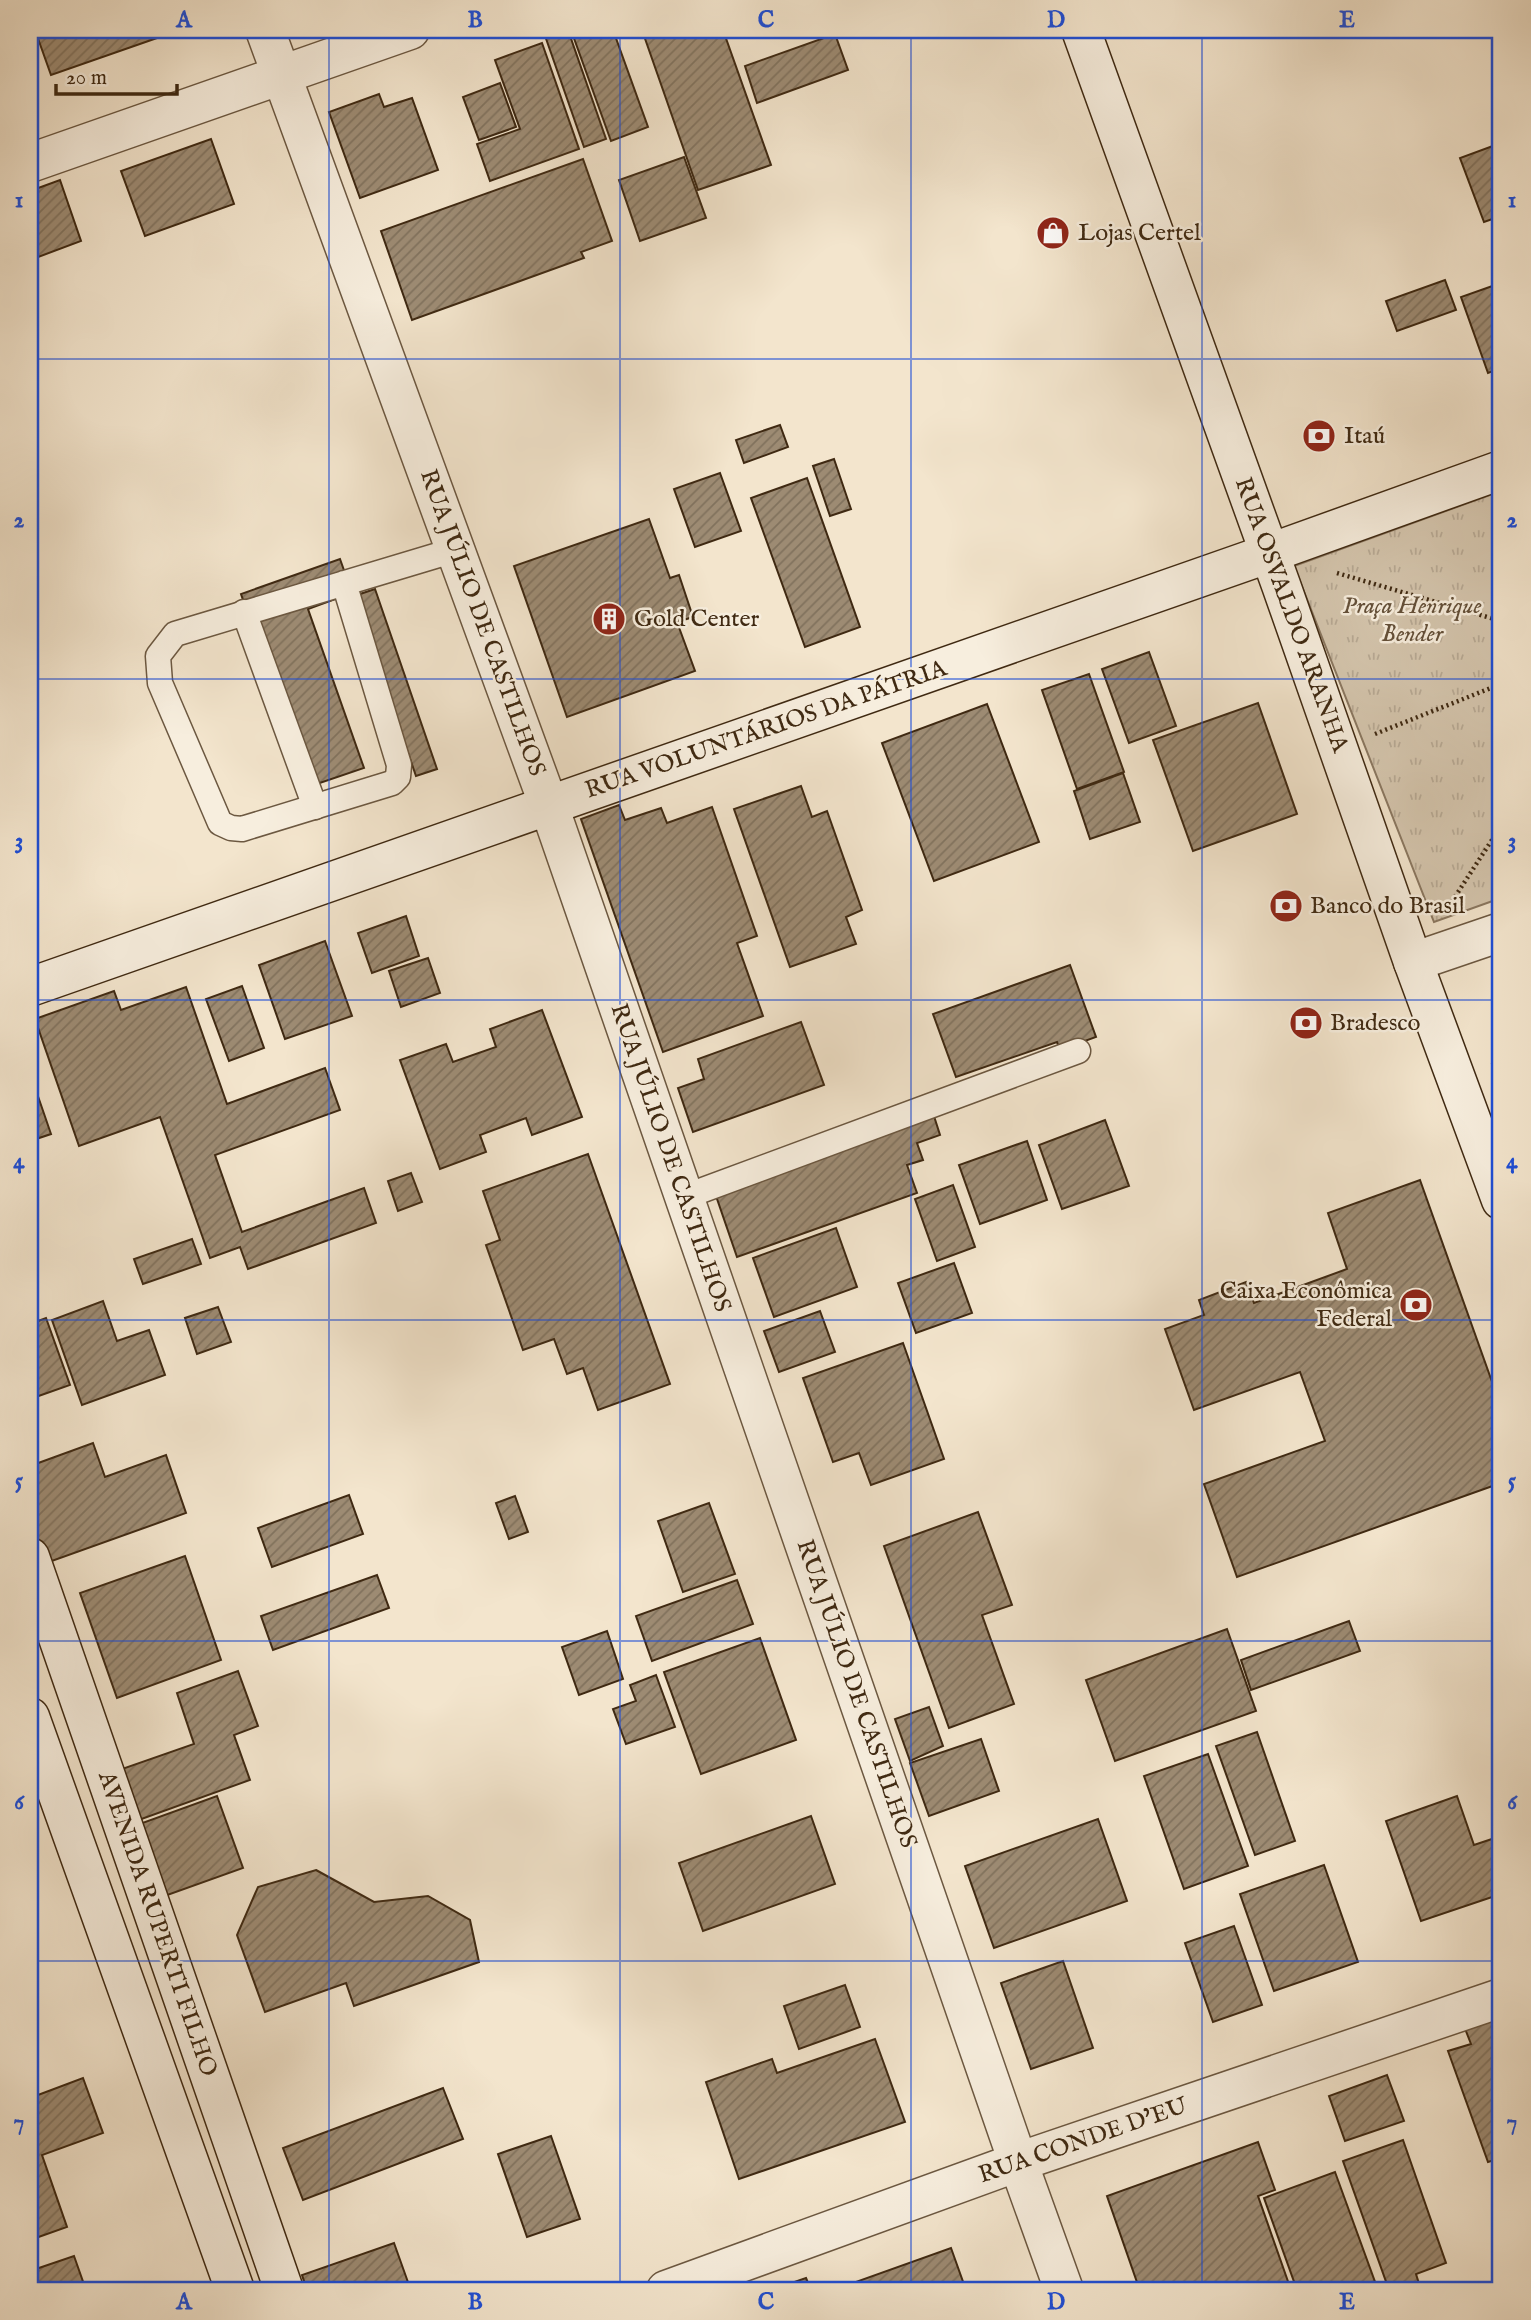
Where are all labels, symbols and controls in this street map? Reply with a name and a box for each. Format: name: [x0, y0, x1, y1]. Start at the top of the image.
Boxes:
text: A: [175, 6, 193, 35]
text: B: [467, 6, 483, 35]
text: C: [758, 6, 775, 35]
text: D: [1047, 6, 1065, 35]
text: E: [1339, 6, 1355, 35]
scale bar: [56, 52, 177, 96]
text: 20 m: [66, 65, 107, 92]
text: 1: [15, 186, 23, 215]
text: 1: [1508, 186, 1516, 215]
shop icon: Lojas Certel: [1034, 214, 1072, 252]
place label: Lojas Certel: [1078, 218, 1201, 249]
bank icon: Itaú: [1300, 417, 1338, 455]
place label: Itaú: [1344, 421, 1385, 452]
street label: RUA JÚLIO DE CASTILHOS: [412, 465, 552, 781]
street label: RUA OSVALDO ARANHA: [1227, 473, 1356, 758]
text: 2: [14, 506, 25, 535]
text: 2: [1507, 506, 1518, 535]
park label: Praça Henrique Bender: [1342, 591, 1482, 650]
building icon: Gold Center: [590, 600, 628, 638]
place label: Gold Center: [634, 604, 760, 635]
street label: RUA VOLUNTÁRIOS DA PÁTRIA: [581, 653, 952, 807]
text: 3: [15, 827, 23, 856]
text: 3: [1508, 827, 1516, 856]
bank icon: Banco do Brasil: [1267, 887, 1305, 925]
place label: Banco do Brasil: [1310, 891, 1465, 922]
street label: RUA JÚLIO DE CASTILHOS: [603, 1000, 737, 1316]
bank icon: Bradesco: [1287, 1004, 1325, 1042]
place label: Bradesco: [1330, 1008, 1421, 1039]
text: 4: [13, 1147, 25, 1176]
text: 4: [1506, 1147, 1518, 1176]
place label: Caixa Econômica Federal: [1220, 1276, 1393, 1335]
bank icon: Caixa Econômica Federal: [1397, 1286, 1435, 1324]
text: 5: [15, 1467, 24, 1496]
text: 5: [1508, 1467, 1517, 1496]
street label: RUA JÚLIO DE CASTILHOS: [789, 1536, 923, 1852]
street label: AVENIDA RUPERTI FILHO: [90, 1766, 224, 2081]
text: 6: [14, 1788, 25, 1817]
text: 6: [1507, 1788, 1518, 1817]
street label: RUA CONDE D'EU: [974, 2090, 1192, 2191]
text: 7: [14, 2108, 24, 2137]
text: 7: [1507, 2108, 1517, 2137]
text: A: [175, 2288, 193, 2317]
text: B: [467, 2288, 483, 2317]
text: C: [758, 2288, 775, 2317]
text: D: [1047, 2288, 1065, 2317]
text: E: [1339, 2288, 1355, 2317]

